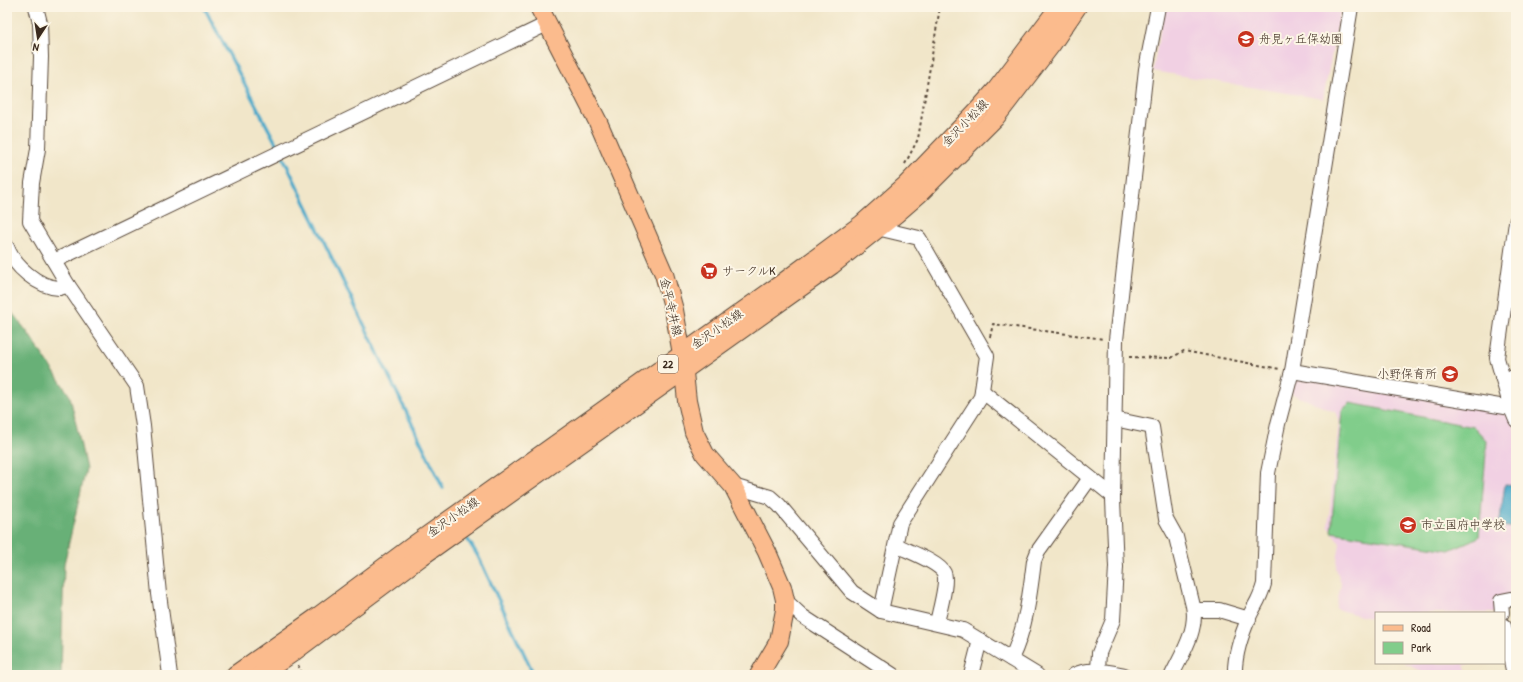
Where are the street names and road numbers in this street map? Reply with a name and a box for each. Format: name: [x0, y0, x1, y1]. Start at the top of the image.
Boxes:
street label: 金沢小松線: [938, 95, 992, 150]
street label: 金平寺井線: [656, 276, 687, 338]
street label: 金沢小松線: [687, 304, 746, 353]
road number: 22: [658, 355, 678, 373]
street label: 金沢小松線: [423, 492, 482, 541]

